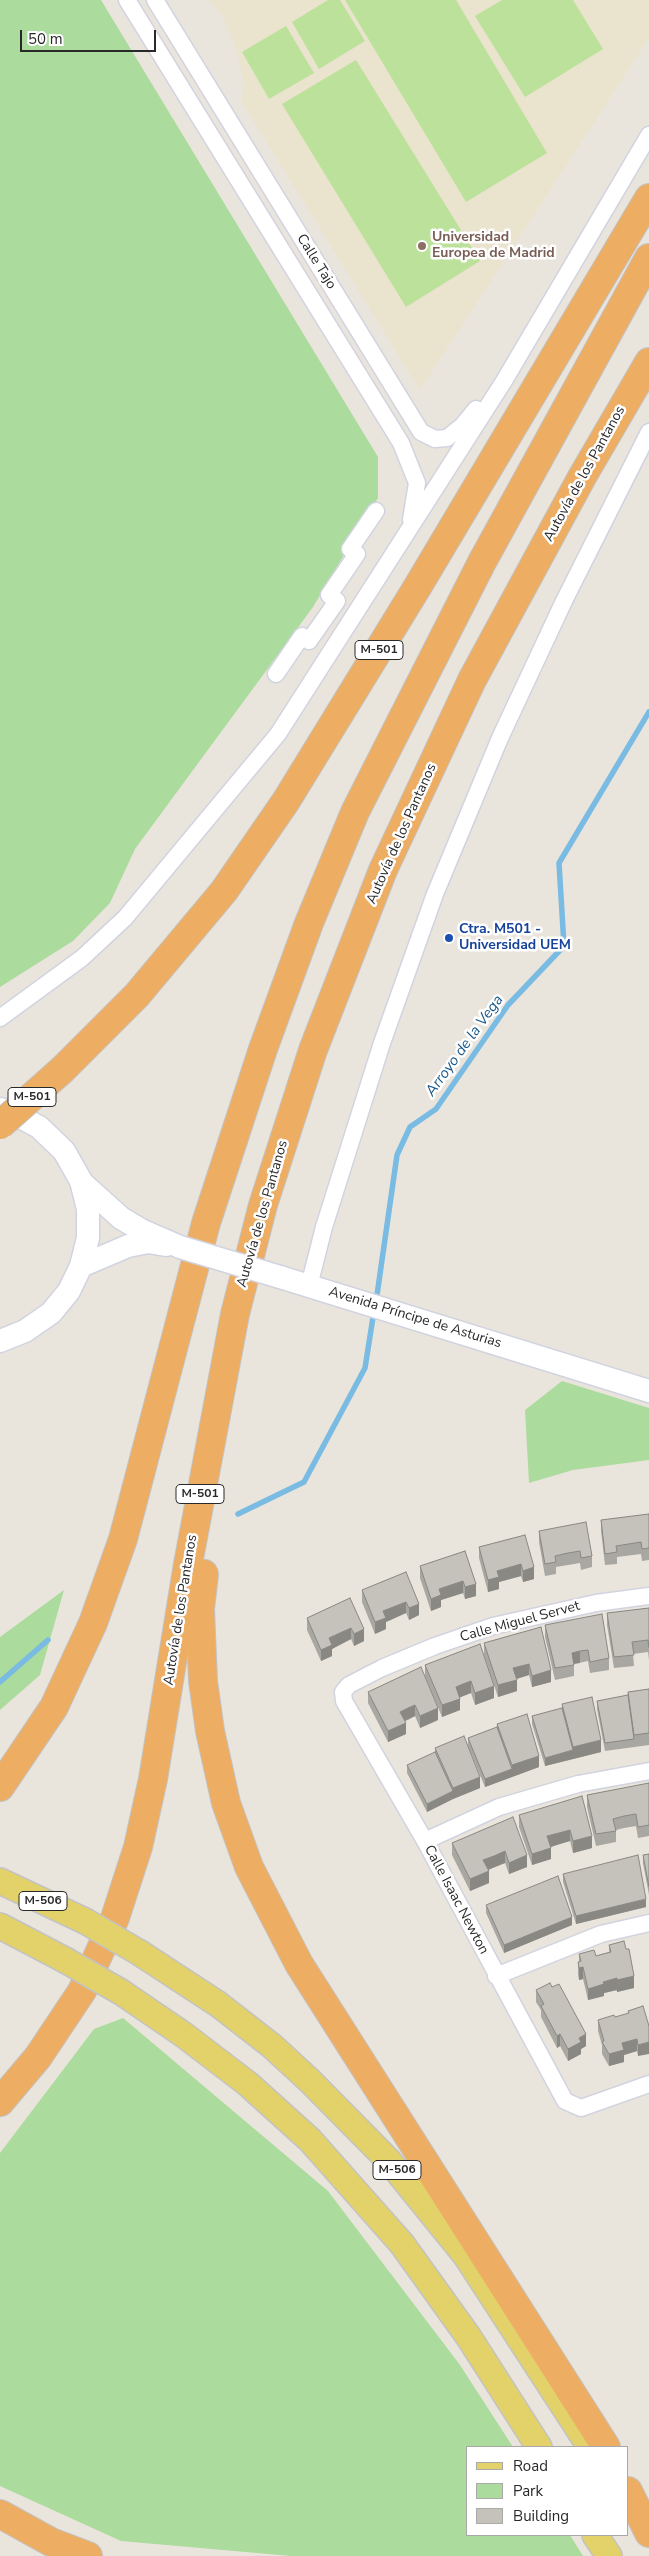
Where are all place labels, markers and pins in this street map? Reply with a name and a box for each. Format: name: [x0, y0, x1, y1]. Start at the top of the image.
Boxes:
place label: Universidad Europea de Madrid: [432, 230, 555, 262]
marker: Universidad Europea de Madrid: [416, 240, 428, 252]
place label: Ctra. M501 - Universidad UEM: [459, 922, 571, 954]
marker: Ctra. M501 - Universidad UEM: [443, 932, 455, 944]

